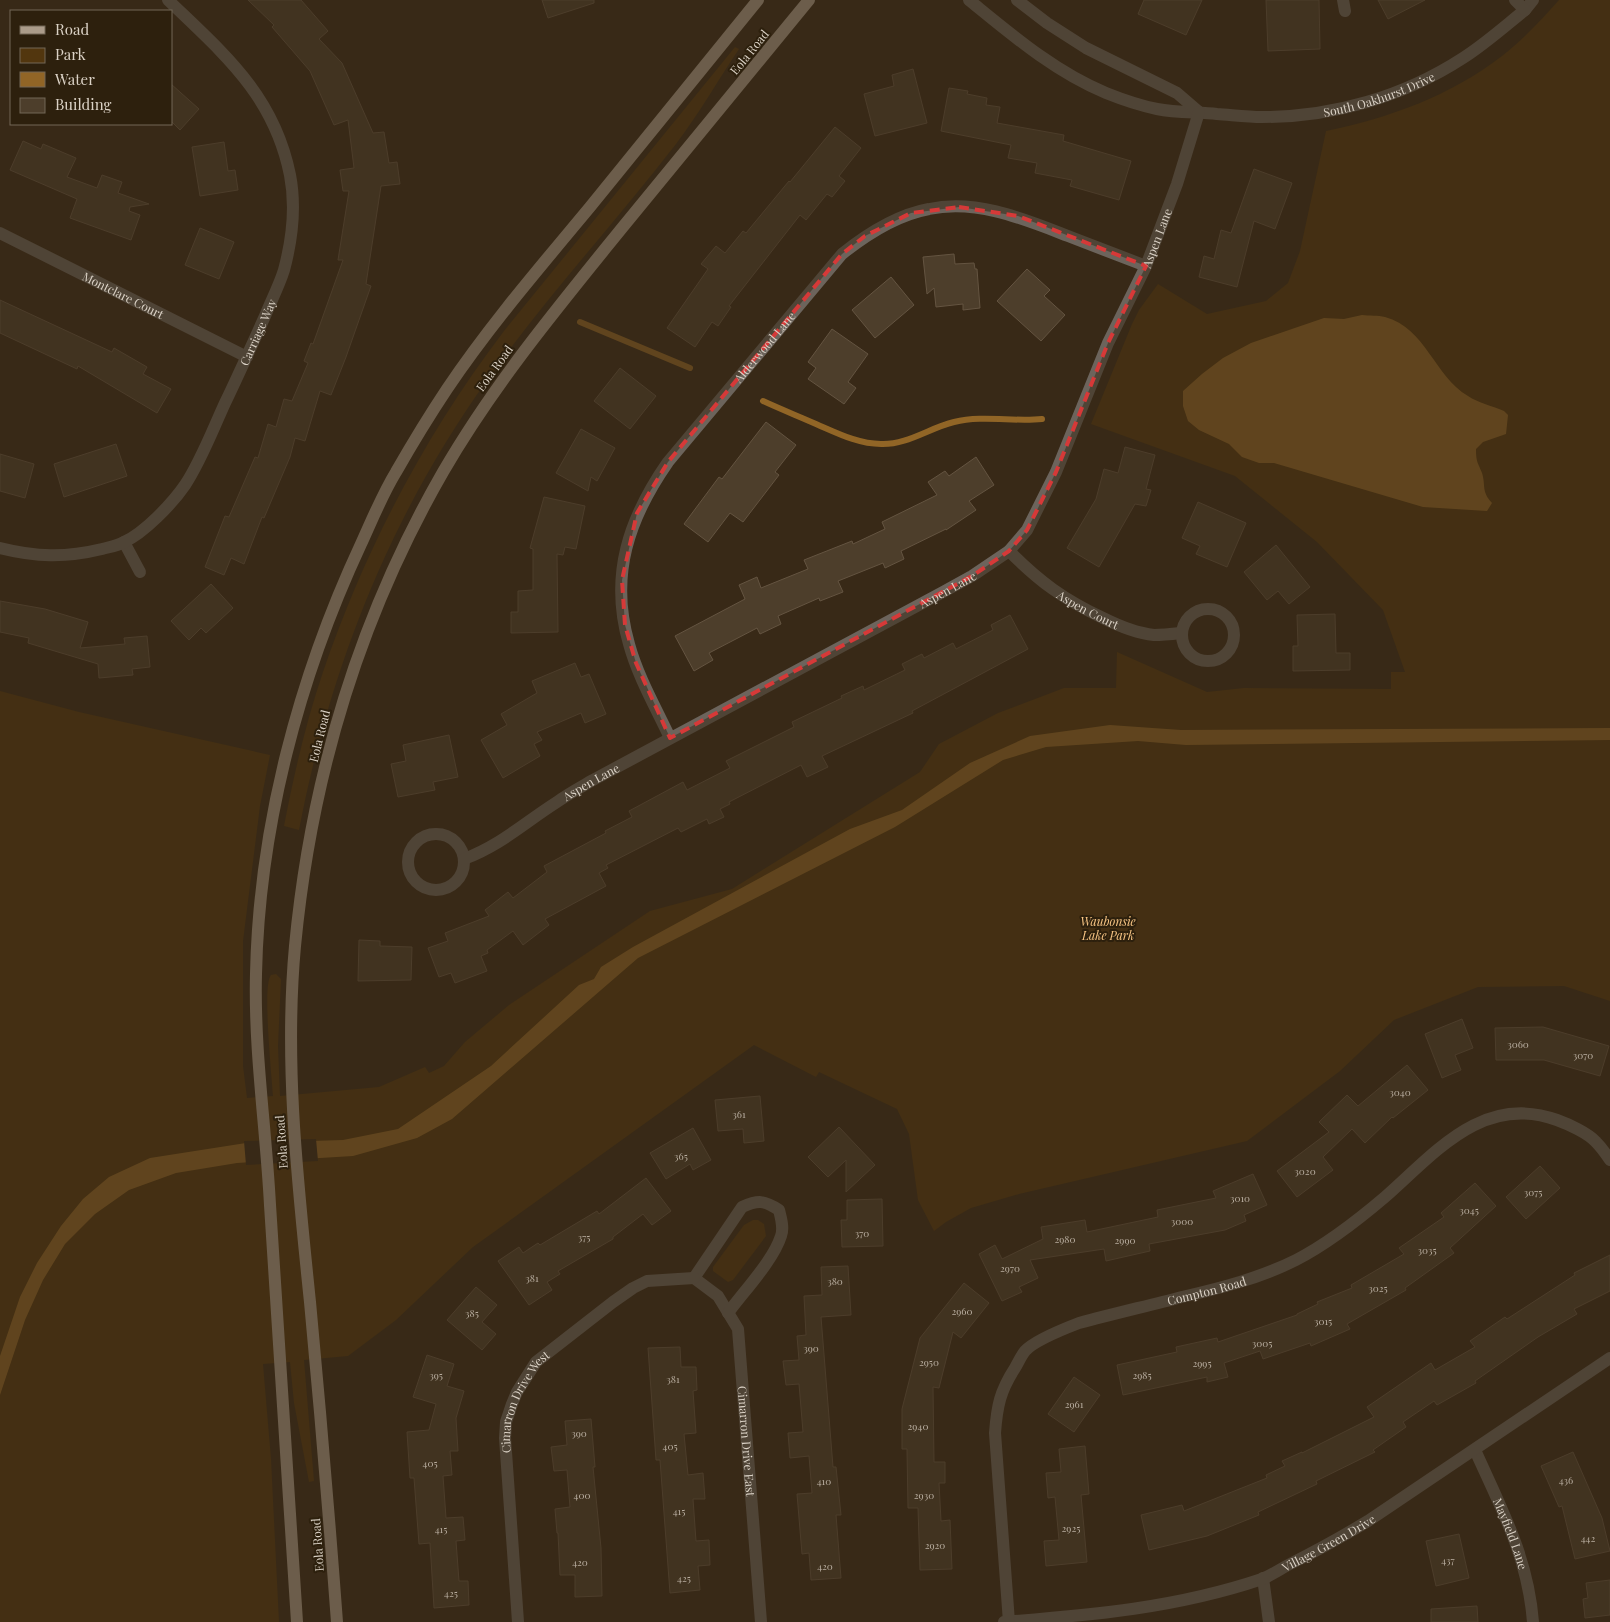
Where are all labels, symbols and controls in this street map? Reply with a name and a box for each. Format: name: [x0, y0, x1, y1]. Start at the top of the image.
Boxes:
legend: [10, 10, 172, 125]
text: Road: [55, 19, 89, 39]
street label: Eola Road: [726, 26, 772, 78]
text: Park: [55, 44, 87, 64]
street label: South Oakhurst Drive: [1322, 68, 1437, 120]
text: Water: [54, 69, 95, 89]
text: Building: [55, 94, 112, 114]
street label: Aspen Lane: [1138, 206, 1175, 271]
street label: Montclare Court: [80, 268, 167, 322]
street label: Carriage Way: [236, 296, 279, 368]
street label: Alderwood Lane: [729, 308, 799, 386]
street label: Eola Road: [472, 342, 516, 394]
street label: Aspen Lane: [915, 568, 979, 612]
street label: Aspen Court: [1053, 586, 1122, 633]
street label: Eola Road: [305, 708, 333, 764]
street label: Aspen Lane: [559, 759, 622, 805]
park label: Waubonsie Lake Park: [1080, 913, 1136, 943]
house number: 3060: [1507, 1037, 1529, 1051]
house number: 3070: [1573, 1048, 1593, 1062]
house number: 3040: [1389, 1085, 1411, 1099]
house number: 361: [732, 1107, 746, 1121]
street label: Eola Road: [271, 1115, 291, 1169]
house number: 365: [674, 1149, 688, 1163]
house number: 3020: [1294, 1164, 1316, 1178]
house number: 3075: [1524, 1185, 1542, 1199]
house number: 3010: [1230, 1191, 1250, 1205]
house number: 3045: [1459, 1203, 1479, 1217]
house number: 3000: [1171, 1214, 1193, 1228]
house number: 370: [855, 1226, 869, 1240]
house number: 375: [578, 1230, 590, 1244]
house number: 2980: [1054, 1232, 1076, 1246]
house number: 2990: [1115, 1233, 1135, 1247]
house number: 3035: [1417, 1243, 1437, 1257]
house number: 2970: [1000, 1261, 1020, 1275]
house number: 381: [525, 1271, 539, 1285]
street label: Compton Road: [1165, 1273, 1248, 1308]
house number: 380: [827, 1274, 843, 1288]
house number: 3025: [1368, 1281, 1388, 1295]
house number: 2960: [951, 1304, 973, 1318]
house number: 385: [465, 1306, 479, 1320]
house number: 3015: [1314, 1314, 1332, 1328]
house number: 3005: [1252, 1336, 1272, 1350]
house number: 390: [803, 1341, 819, 1355]
street label: Cimarron Drive West: [497, 1346, 553, 1454]
house number: 2950: [919, 1355, 939, 1369]
house number: 2995: [1192, 1356, 1212, 1370]
house number: 395: [429, 1368, 443, 1382]
house number: 2985: [1132, 1368, 1152, 1382]
house number: 381: [666, 1372, 680, 1386]
street label: Cimarron Drive East: [734, 1385, 759, 1498]
house number: 2961: [1065, 1397, 1084, 1411]
house number: 2940: [908, 1419, 928, 1433]
house number: 390: [571, 1426, 587, 1440]
house number: 405: [662, 1439, 678, 1453]
house number: 405: [422, 1456, 438, 1470]
house number: 436: [1559, 1473, 1573, 1487]
house number: 410: [817, 1474, 831, 1488]
house number: 400: [574, 1488, 590, 1502]
house number: 2930: [914, 1488, 934, 1502]
street label: Mayfield Lane: [1490, 1495, 1531, 1571]
house number: 415: [673, 1504, 685, 1518]
street label: Village Green Drive: [1278, 1510, 1378, 1575]
street label: Eola Road: [307, 1518, 327, 1572]
house number: 2925: [1062, 1521, 1080, 1535]
house number: 415: [435, 1522, 447, 1536]
house number: 442: [1581, 1531, 1596, 1545]
house number: 2920: [925, 1538, 945, 1552]
house number: 437: [1441, 1553, 1455, 1567]
house number: 420: [572, 1555, 588, 1569]
house number: 420: [817, 1559, 833, 1573]
house number: 425: [677, 1571, 691, 1585]
house number: 425: [444, 1586, 458, 1600]

